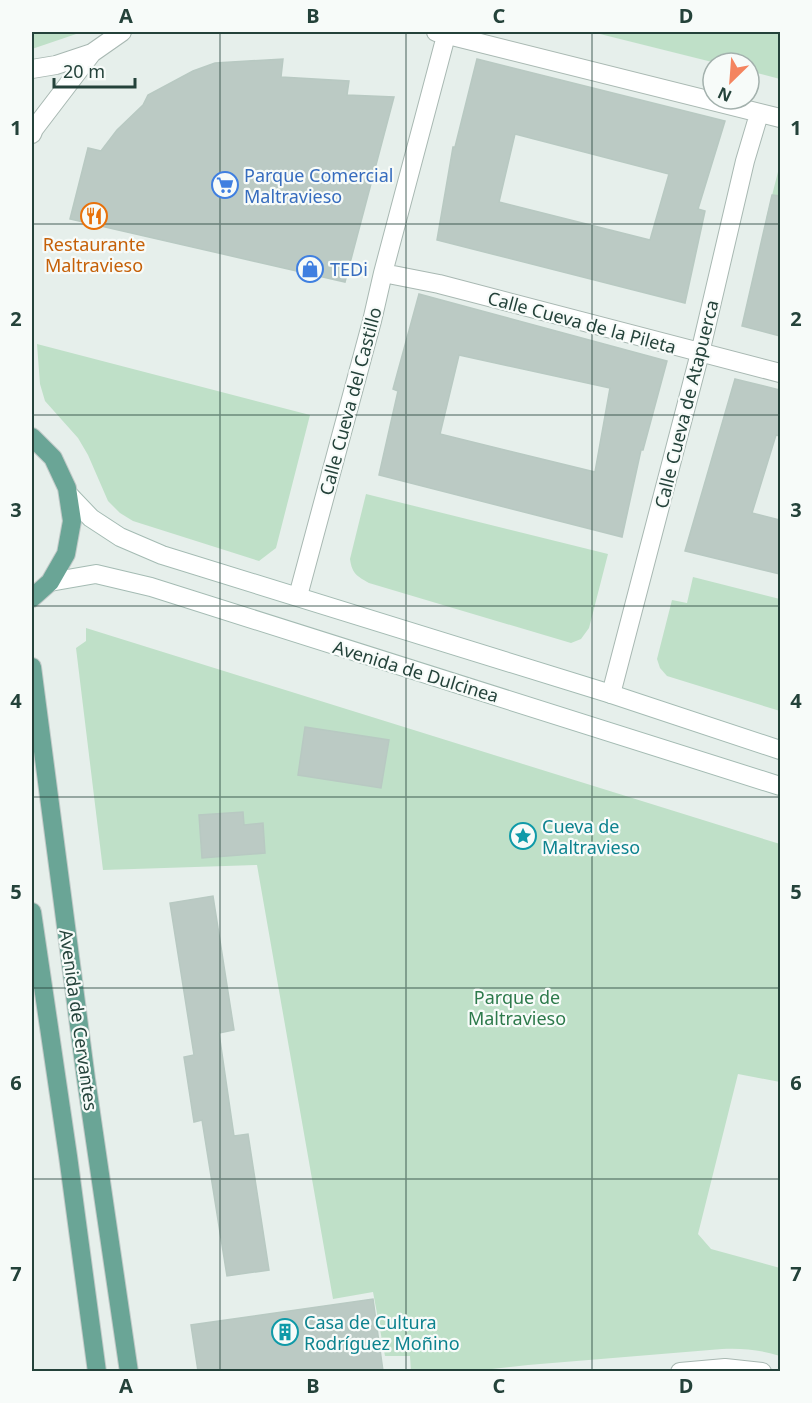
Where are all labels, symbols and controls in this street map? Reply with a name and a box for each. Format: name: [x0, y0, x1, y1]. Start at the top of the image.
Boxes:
text: A: [119, 2, 133, 29]
text: B: [306, 2, 320, 29]
text: C: [493, 2, 506, 29]
text: D: [679, 2, 693, 29]
scale bar: [54, 51, 135, 89]
north arrow: [701, 51, 761, 111]
text: 20 m: [63, 59, 105, 83]
text: N: [714, 82, 735, 107]
text: 1: [10, 114, 22, 141]
text: 1: [790, 114, 802, 141]
place label: Parque Comercial Maltravieso: [244, 163, 393, 208]
supermarket icon: Parque Comercial Maltravieso: [210, 170, 240, 200]
restaurant icon: Restaurante Maltravieso: [79, 201, 109, 231]
place label: Restaurante Maltravieso: [43, 232, 145, 277]
shop icon: TEDi: [295, 254, 325, 284]
place label: TEDi: [330, 257, 368, 281]
street label: Calle Cueva de la Pileta: [485, 285, 679, 359]
street label: Calle Cueva de Atapuerca: [648, 297, 724, 511]
street label: Calle Cueva del Castillo: [313, 304, 387, 498]
text: 2: [10, 305, 22, 332]
text: 2: [790, 305, 802, 332]
text: 3: [10, 496, 22, 523]
text: 3: [790, 496, 802, 523]
street label: Avenida de Dulcinea: [330, 634, 502, 708]
text: 4: [10, 687, 22, 714]
text: 4: [790, 687, 802, 714]
place label: Cueva de Maltravieso: [542, 814, 640, 859]
place icon: Cueva de Maltravieso: [508, 821, 538, 851]
text: 5: [10, 878, 22, 905]
text: 5: [790, 878, 802, 905]
street label: Avenida de Cervantes: [54, 928, 104, 1112]
park label: Parque de Maltravieso: [468, 985, 566, 1030]
text: 6: [10, 1069, 22, 1096]
text: 6: [790, 1069, 802, 1096]
text: 7: [10, 1260, 22, 1287]
text: 7: [790, 1260, 802, 1287]
place label: Casa de Cultura Rodríguez Moñino: [304, 1310, 460, 1355]
building icon: Casa de Cultura Rodríguez Moñino: [270, 1317, 300, 1347]
text: A: [119, 1372, 133, 1399]
text: B: [306, 1372, 320, 1399]
text: C: [493, 1372, 506, 1399]
text: D: [679, 1372, 693, 1399]

